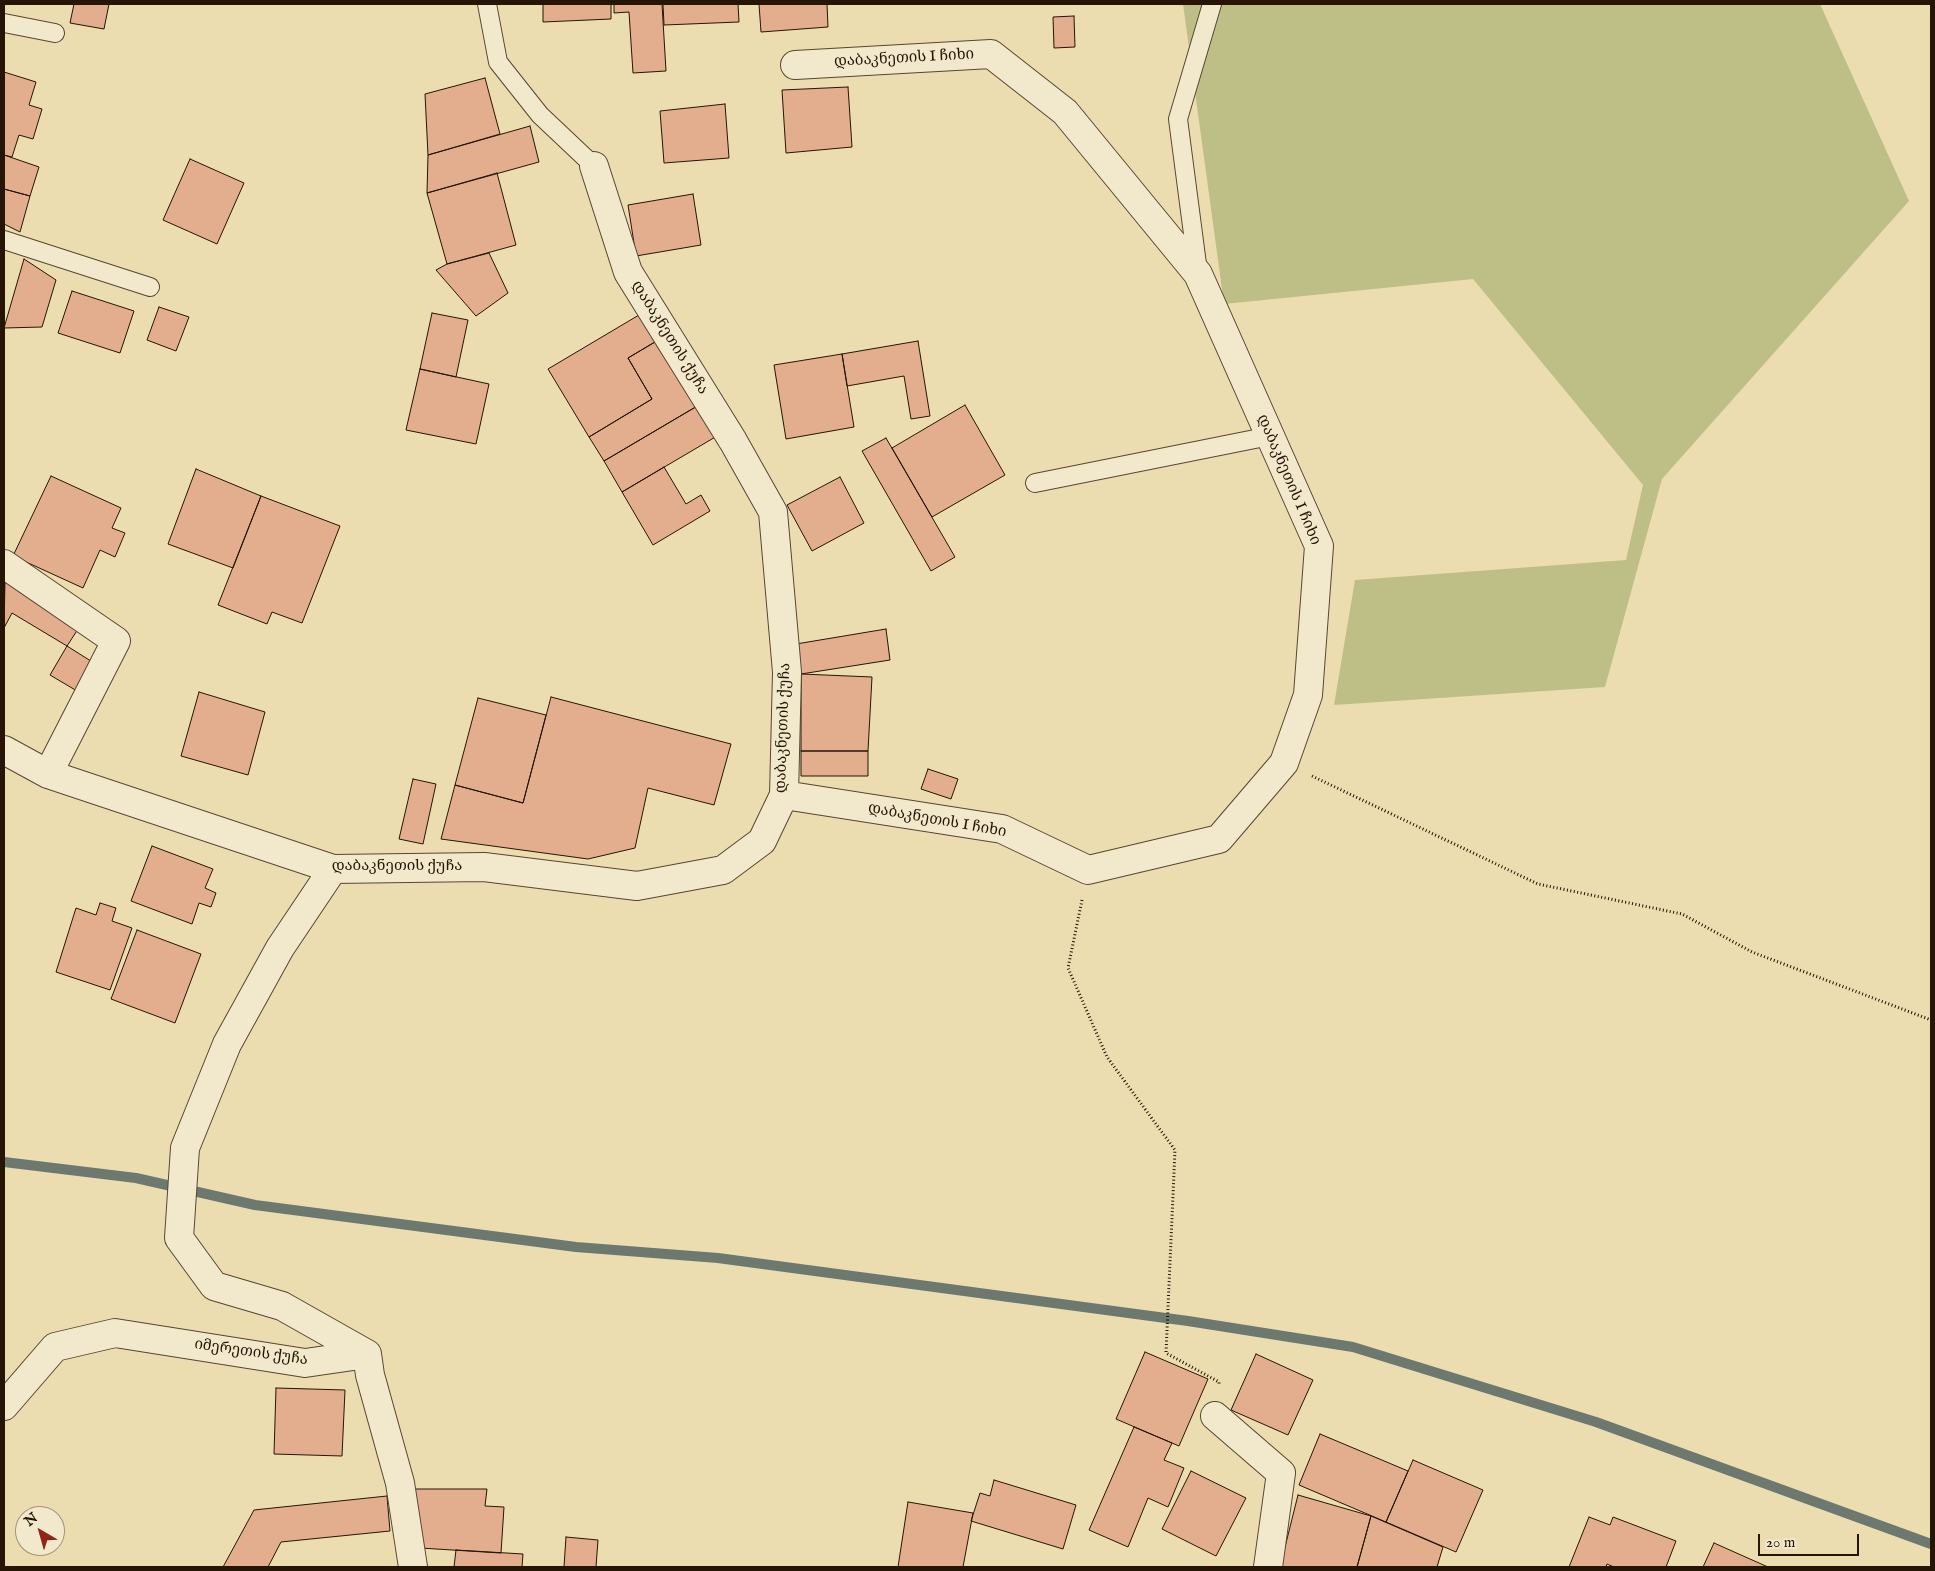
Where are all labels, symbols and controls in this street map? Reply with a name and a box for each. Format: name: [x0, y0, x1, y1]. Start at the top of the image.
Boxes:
street label: დაბაკნეთის I ჩიხი: [834, 46, 974, 72]
street label: დაბაკნეთის ქუჩა: [627, 278, 711, 398]
street label: დაბაკნეთის I ჩიხი: [1252, 412, 1324, 548]
street label: დაბაკნეთის ქუჩა: [773, 662, 795, 794]
street label: დაბაკნეთის I ჩიხი: [866, 800, 1008, 842]
street label: დაბაკნეთის ქუჩა: [332, 858, 462, 876]
street label: იმერეთის ქუჩა: [193, 1336, 309, 1370]
north arrow: [15, 1506, 65, 1556]
text: N: [21, 1509, 42, 1531]
scale bar: [1760, 1524, 1861, 1556]
text: 20 m: [1766, 1533, 1795, 1552]

